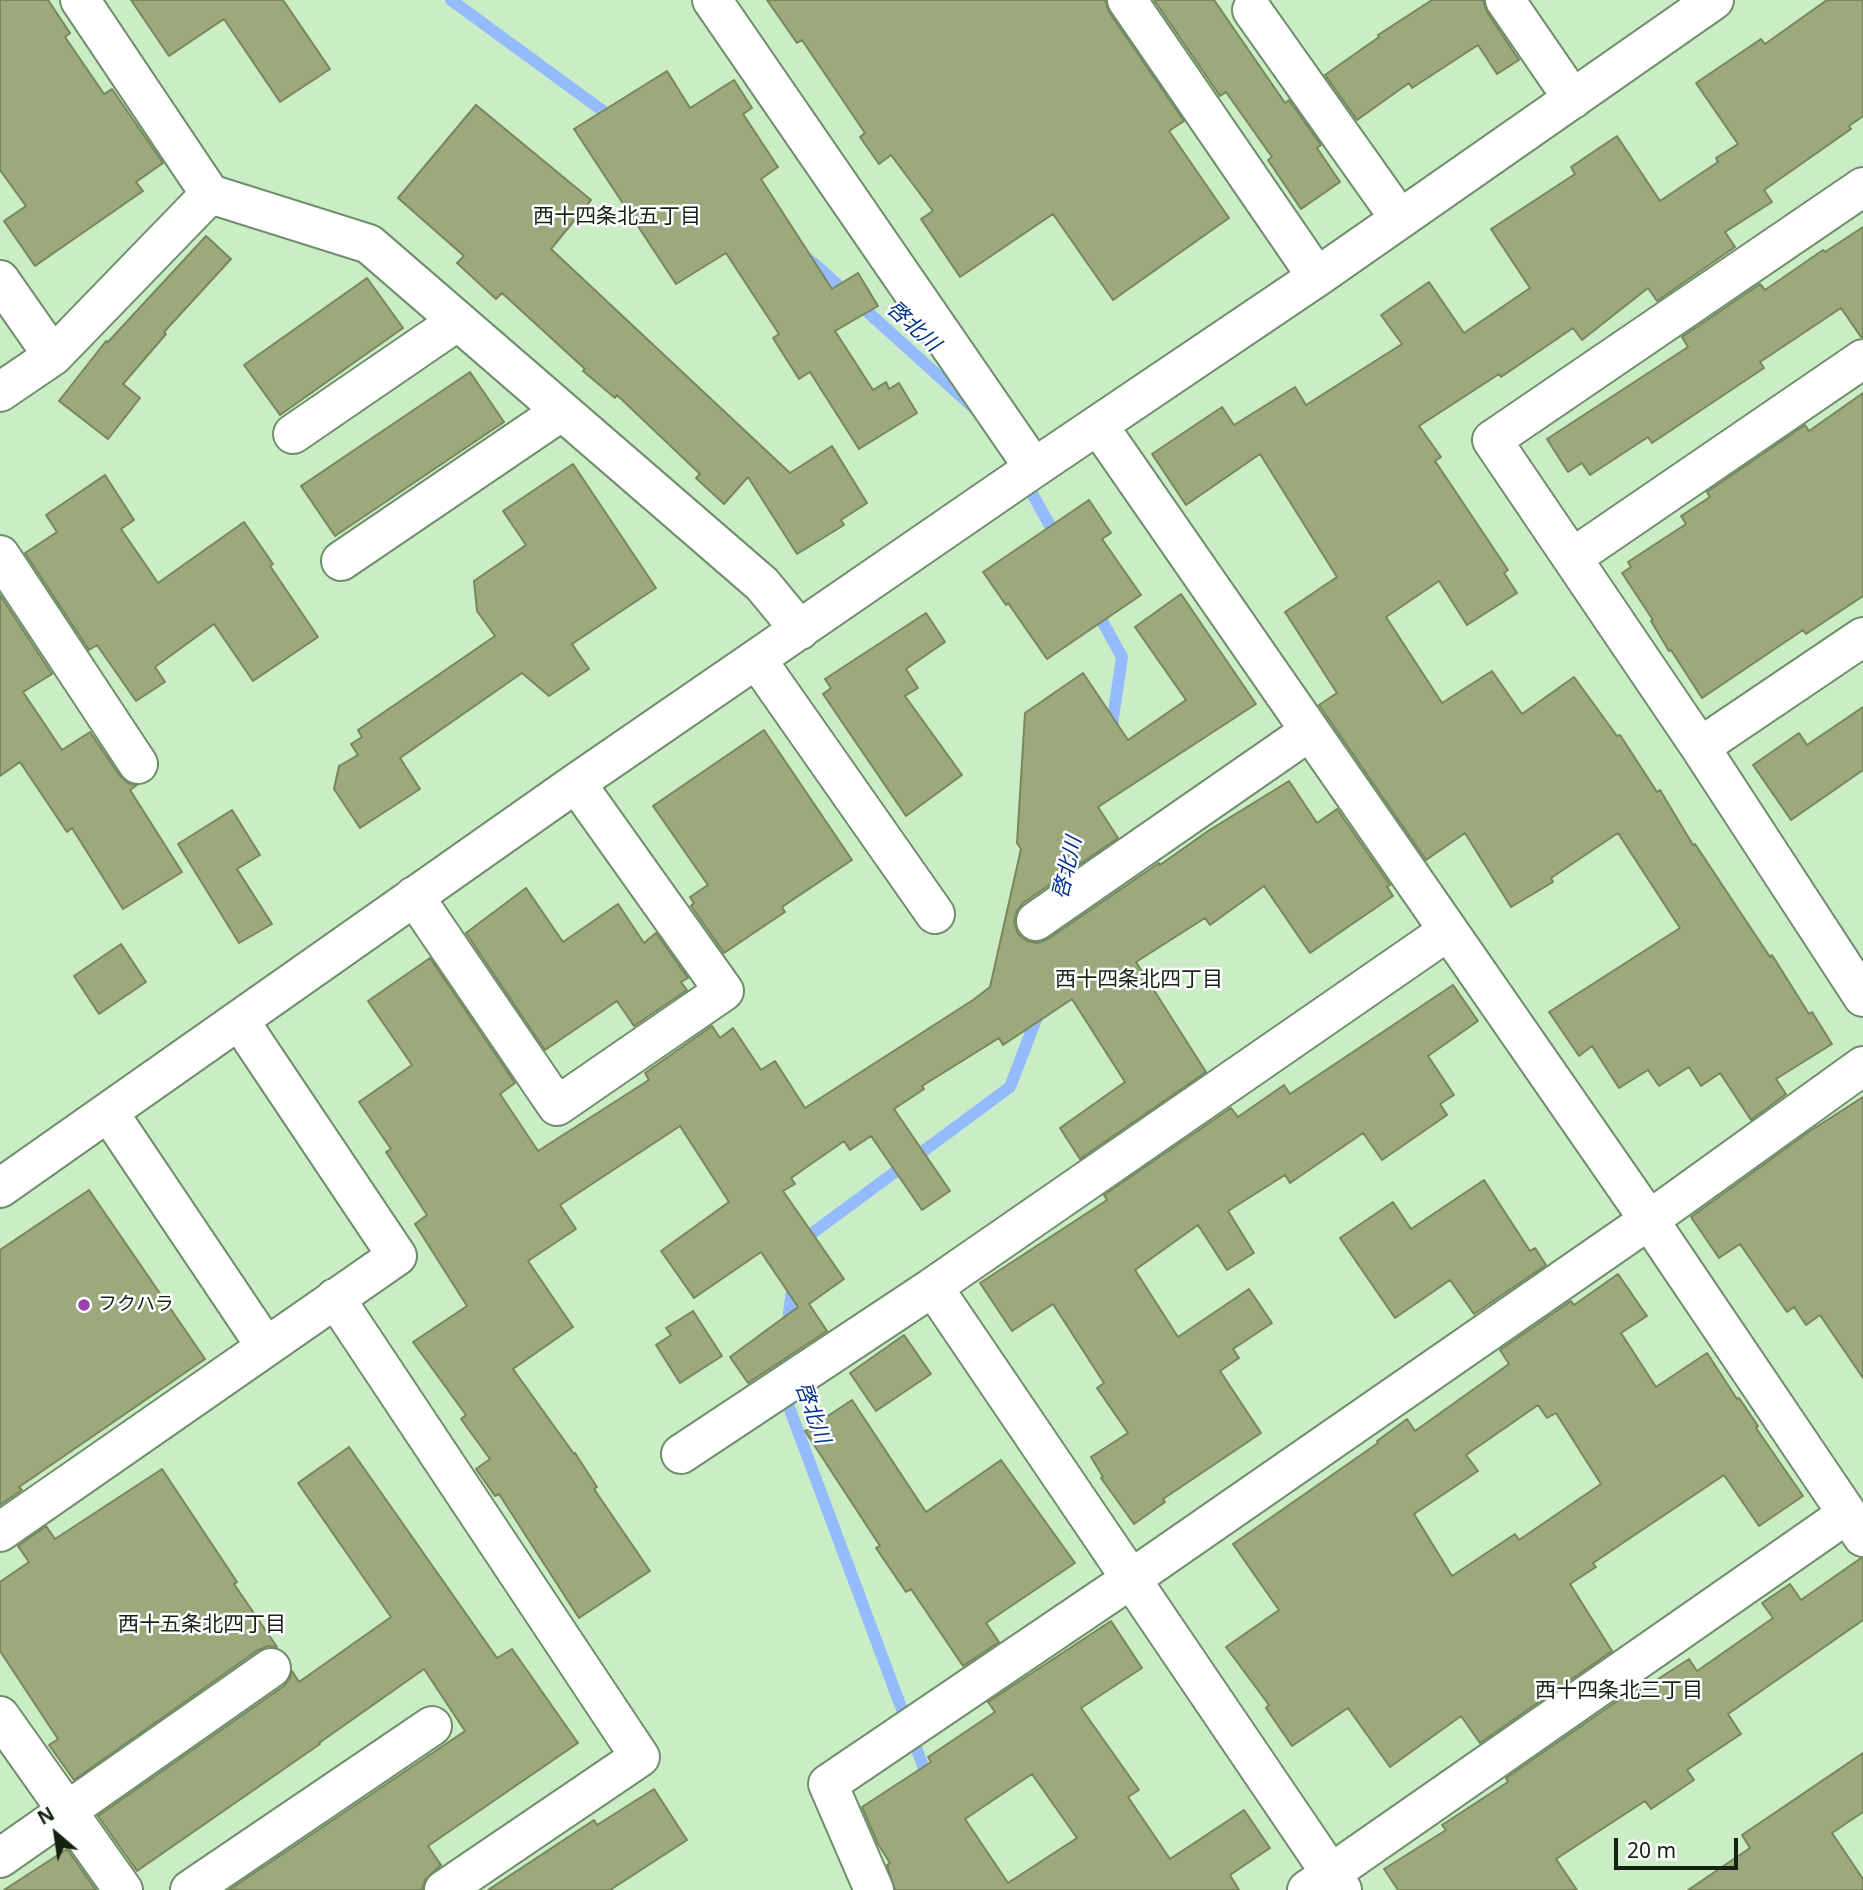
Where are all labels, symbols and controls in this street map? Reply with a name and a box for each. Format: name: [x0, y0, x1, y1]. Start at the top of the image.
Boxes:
district label: 西十四条北五丁目: [533, 204, 701, 230]
water label: 啓北川: [881, 297, 945, 357]
water label: 啓北川: [1049, 834, 1087, 902]
district label: 西十四条北四丁目: [1055, 967, 1223, 993]
place label: フクハラ: [98, 1294, 174, 1316]
marker: フクハラ: [76, 1297, 92, 1313]
water label: 啓北川: [789, 1379, 835, 1447]
district label: 西十五条北四丁目: [118, 1612, 286, 1638]
district label: 西十四条北三丁目: [1535, 1678, 1703, 1704]
north arrow: [21, 1799, 91, 1869]
text: N: [33, 1801, 59, 1831]
scale bar: [1618, 1824, 1742, 1868]
text: 20 m: [1627, 1836, 1676, 1864]

